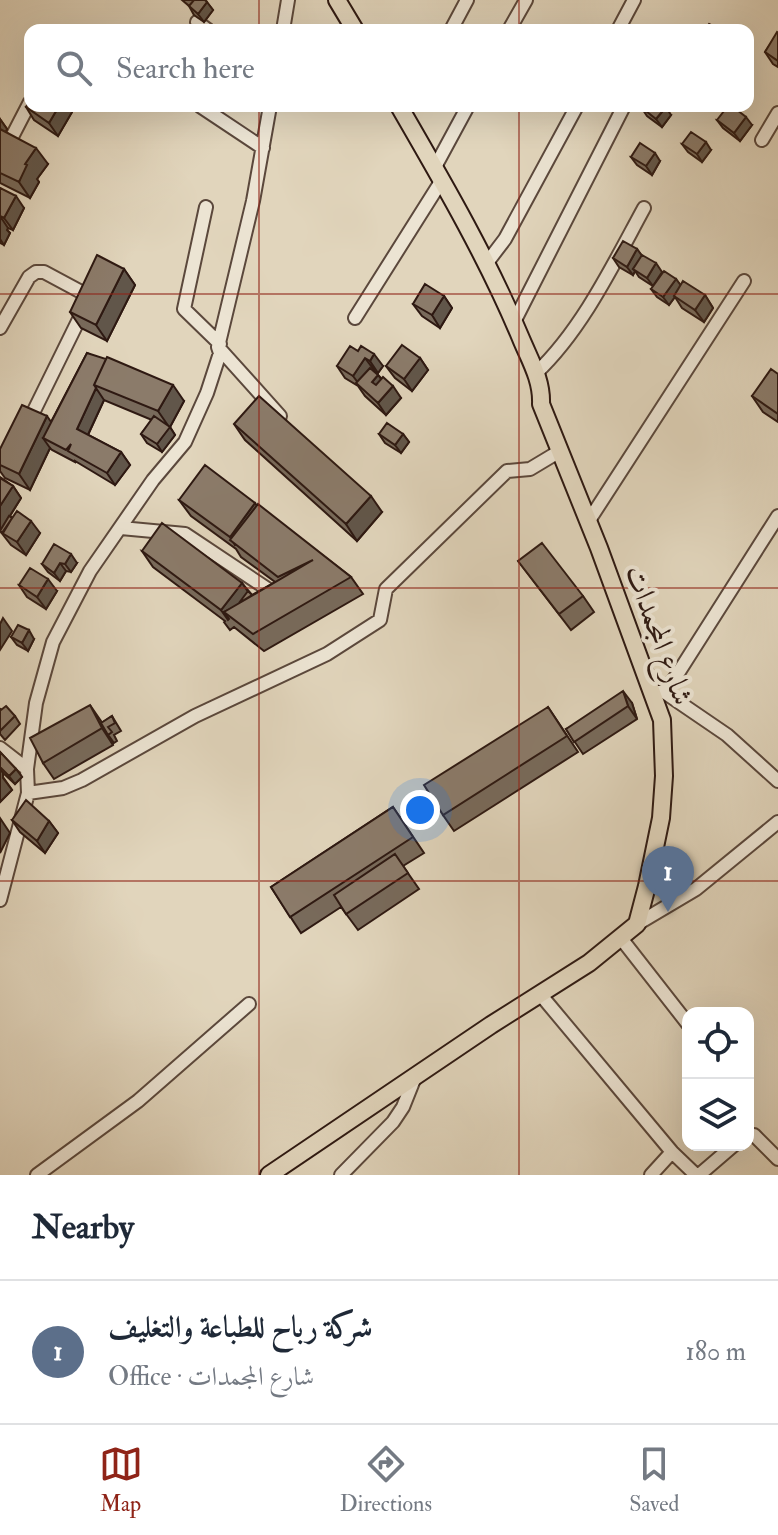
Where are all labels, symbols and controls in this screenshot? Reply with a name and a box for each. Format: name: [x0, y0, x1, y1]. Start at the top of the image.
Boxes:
search box: [24, 24, 754, 112]
icon: search: [52, 46, 96, 90]
text: Search here: [116, 50, 255, 87]
street label: شارع المجمدات: [611, 560, 701, 712]
your location: [400, 790, 440, 830]
pin: 1: [642, 846, 694, 912]
map controls: [682, 1007, 754, 1151]
button: locate: [682, 1007, 754, 1079]
button: layers: [682, 1079, 754, 1151]
text: Nearby: [32, 1206, 134, 1249]
text: شركة رباح للطباعة والتغليف: [108, 1309, 373, 1346]
text: 1: [53, 1336, 63, 1368]
text: 180 m: [686, 1336, 746, 1368]
text: Office · شارع المجمدات: [108, 1361, 314, 1393]
tab: Map: [99, 1442, 143, 1518]
tab: Directions: [340, 1442, 432, 1518]
tab: Saved: [629, 1442, 679, 1518]

